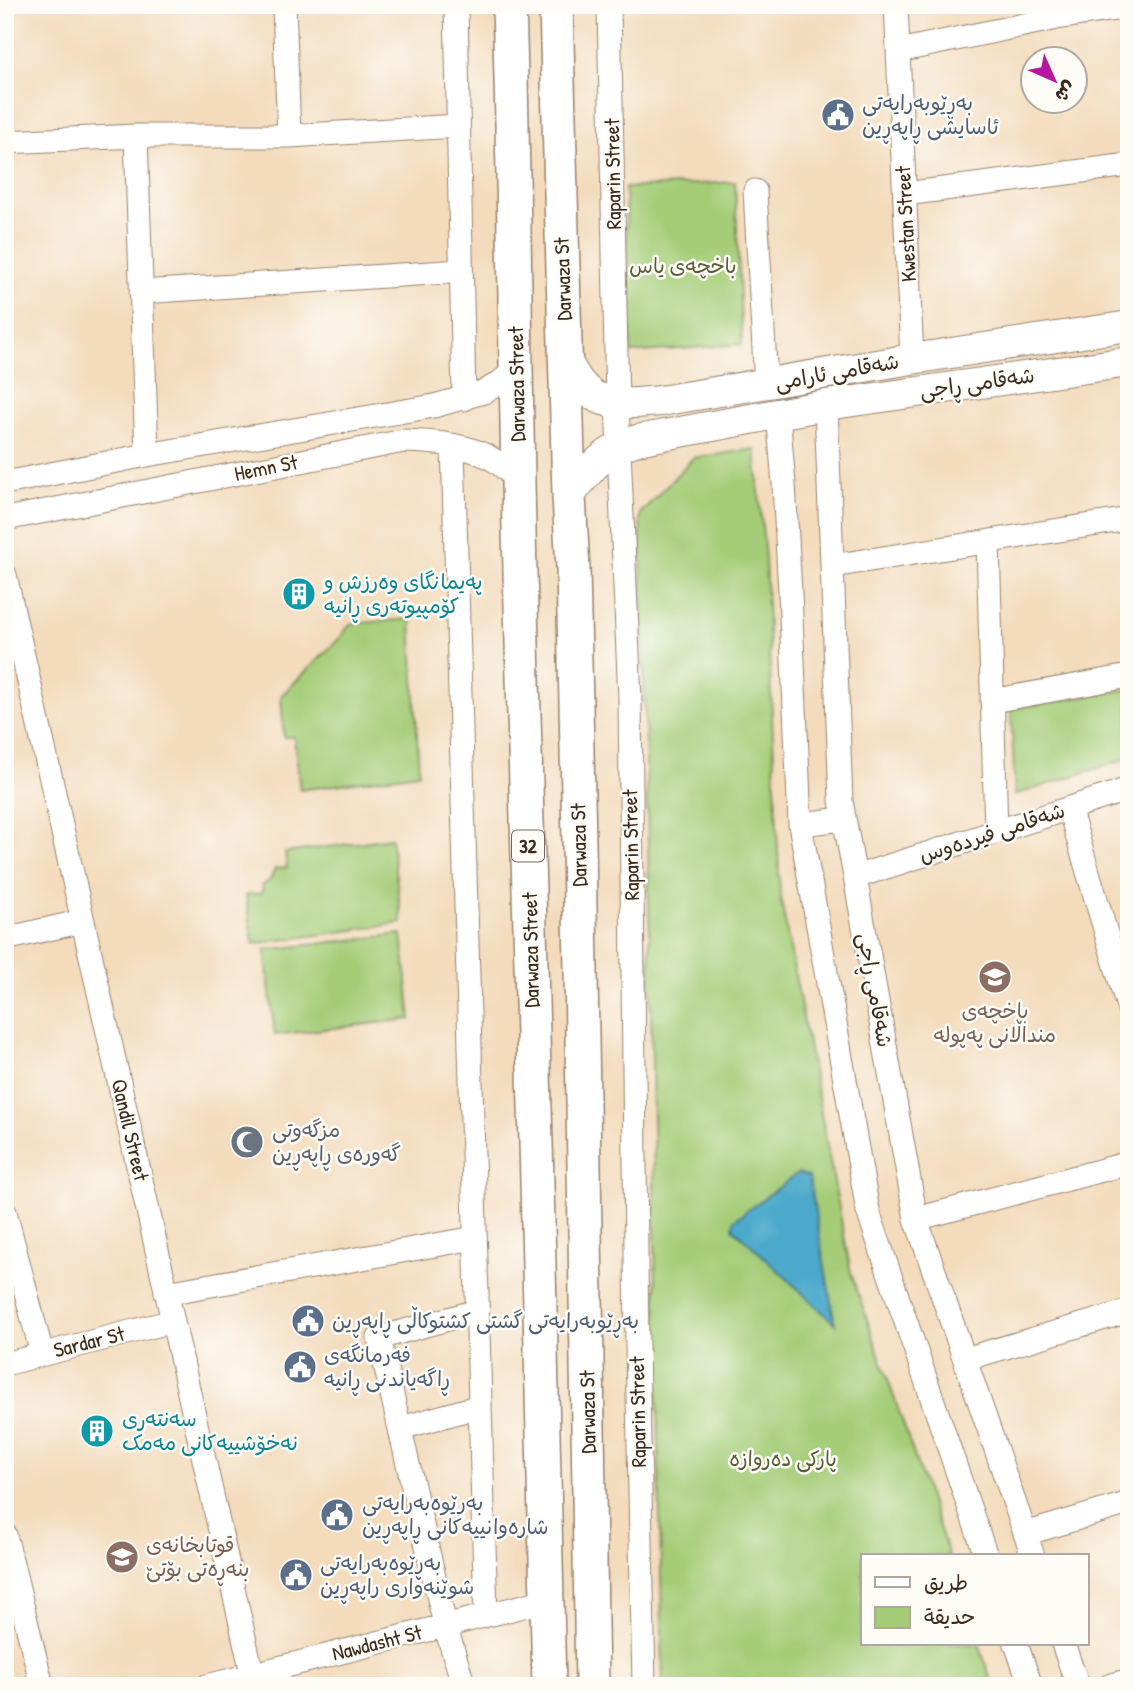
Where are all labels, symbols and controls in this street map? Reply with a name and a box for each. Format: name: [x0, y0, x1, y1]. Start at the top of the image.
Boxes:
north arrow: [1018, 46, 1088, 116]
text: ش: [1049, 75, 1083, 109]
place label: بەڕێوبەرایەتی ئاسایشی ڕاپەڕین: [862, 88, 999, 144]
public building icon: بەڕێوبەرایەتی ئاسایشی ڕاپەڕین: [819, 96, 857, 134]
street label: Raparin Street: [597, 118, 628, 230]
street label: Kwestan Street: [888, 165, 923, 283]
street label: Darwaza St: [547, 236, 578, 321]
park label: باخچەی یاس: [629, 251, 737, 280]
street label: Darwaza Street: [501, 325, 532, 442]
street label: شەقامی ئارامی: [773, 346, 901, 397]
street label: شەقامی ڕاجی: [918, 360, 1037, 408]
street label: Hemn St: [232, 447, 301, 488]
place label: پەیمانگای وەرزش و کۆمپیوتەری ڕانیە: [322, 567, 483, 623]
building icon: پەیمانگای وەرزش و کۆمپیوتەری ڕانیە: [280, 575, 318, 613]
street label: Raparin Street: [615, 789, 646, 901]
street label: شەقامی فیردەوس: [915, 795, 1069, 870]
street label: Darwaza St: [563, 802, 594, 887]
road number: 32: [512, 831, 544, 862]
street label: Darwaza Street: [515, 891, 546, 1008]
street label: شەقامی ڕاجی: [848, 930, 900, 1050]
school or university icon: باخچەی منداڵانی پەپولە: [976, 958, 1014, 996]
place label: باخچەی منداڵانی پەپولە: [934, 996, 1056, 1049]
street label: Qandil Street: [105, 1076, 156, 1184]
place label: مزگەوتی گەورەی ڕاپەڕین: [272, 1115, 401, 1171]
mosque icon: مزگەوتی گەورەی ڕاپەڕین: [228, 1123, 266, 1161]
public building icon: بەڕێوبەرایەتی گشتی کشتوکاڵی ڕاپەڕین: [289, 1302, 327, 1340]
place label: بەڕێوبەرایەتی گشتی کشتوکاڵی ڕاپەڕین: [332, 1306, 639, 1338]
street label: Sardar St: [50, 1319, 128, 1364]
place label: فەرمانگەی ڕاگەیاندنی ڕانیە: [324, 1340, 450, 1396]
public building icon: فەرمانگەی ڕاگەیاندنی ڕانیە: [281, 1348, 319, 1386]
street label: Raparin Street: [622, 1356, 653, 1468]
street label: Darwaza St: [572, 1369, 603, 1454]
place label: سەنتەری نەخۆشییەکانی مەمک: [122, 1404, 298, 1457]
building icon: سەنتەری نەخۆشییەکانی مەمک: [78, 1412, 116, 1450]
park label: پارکی دەروازە: [729, 1444, 837, 1473]
place label: بەڕێوەبەرایەتی شارەوانییەکانی ڕاپەڕین: [362, 1488, 549, 1544]
public building icon: بەڕێوەبەرایەتی شارەوانییەکانی ڕاپەڕین: [318, 1496, 356, 1534]
place label: قوتابخانەی بنەڕەتی بۆتێ: [146, 1530, 250, 1586]
school or university icon: قوتابخانەی بنەڕەتی بۆتێ: [103, 1538, 141, 1576]
place label: بەڕێوەبەرایەتی شوێنەواری راپەڕین: [320, 1548, 474, 1604]
legend: [861, 1554, 1088, 1646]
public building icon: بەڕێوەبەرایەتی شوێنەواری راپەڕین: [277, 1556, 315, 1594]
text: طريق: [924, 1568, 968, 1597]
text: حديقة: [924, 1602, 975, 1631]
street label: Nawdasht St: [329, 1617, 425, 1668]

